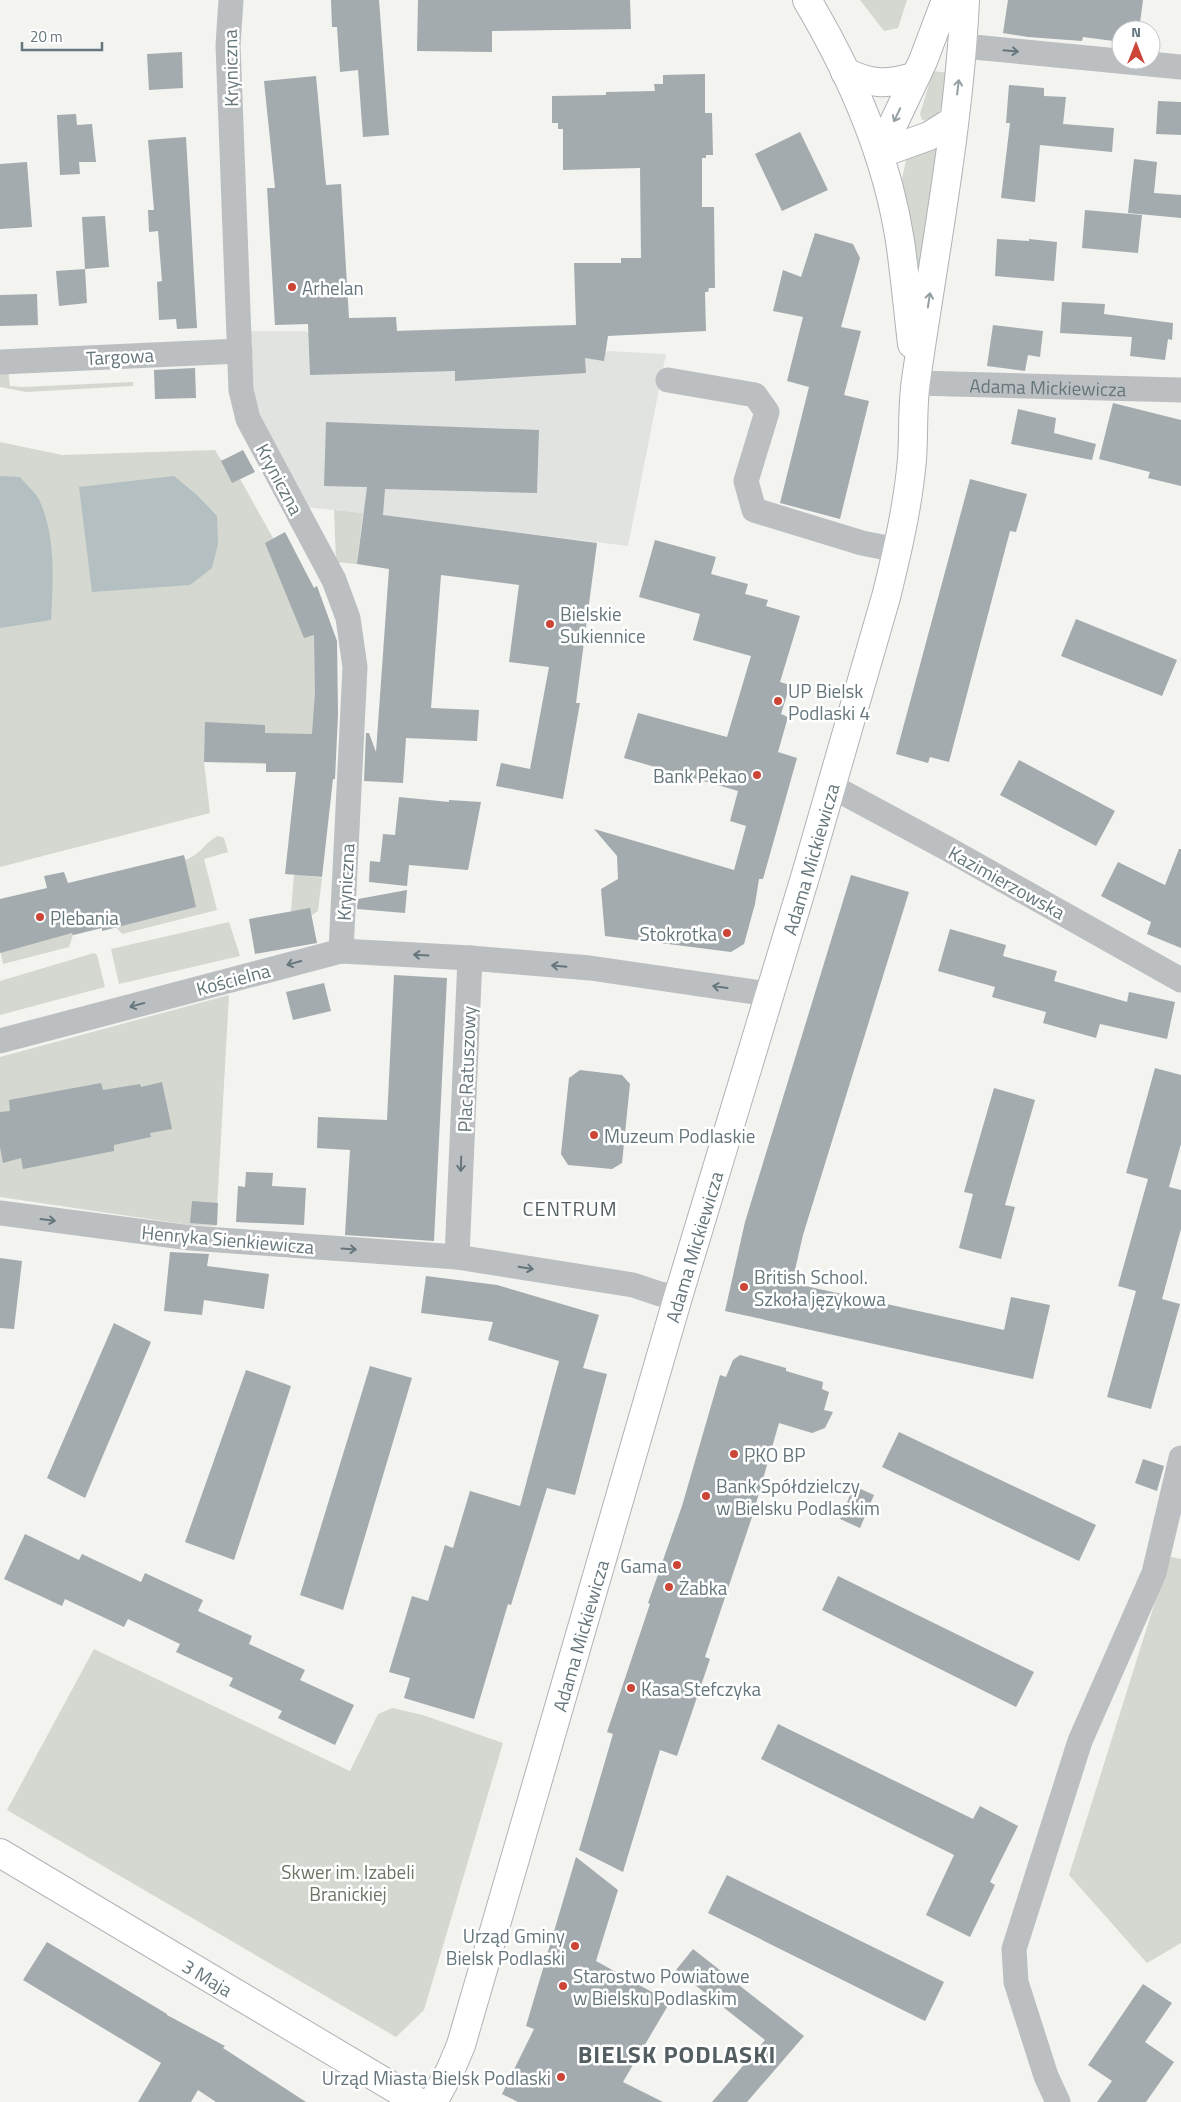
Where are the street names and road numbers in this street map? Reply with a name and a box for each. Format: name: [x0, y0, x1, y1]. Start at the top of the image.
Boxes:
street label: Kryniczna: [215, 29, 245, 107]
street label: Targowa: [85, 340, 155, 372]
street label: Adama Mickiewicza: [969, 370, 1127, 403]
street label: Kryniczna: [249, 438, 311, 520]
street label: Adama Mickiewicza: [774, 779, 846, 938]
street label: Kazimierzowska: [943, 838, 1071, 926]
street label: Kryniczna: [328, 842, 362, 921]
street label: Kościelna: [193, 955, 274, 1003]
street label: Plac Ratuszowy: [449, 1005, 483, 1133]
street label: Adama Mickiewicza: [657, 1167, 730, 1326]
street label: Henryka Sienkiewicza: [140, 1217, 316, 1261]
street label: Adama Mickiewicza: [544, 1556, 616, 1715]
street label: 3 Maja: [177, 1951, 239, 2003]

